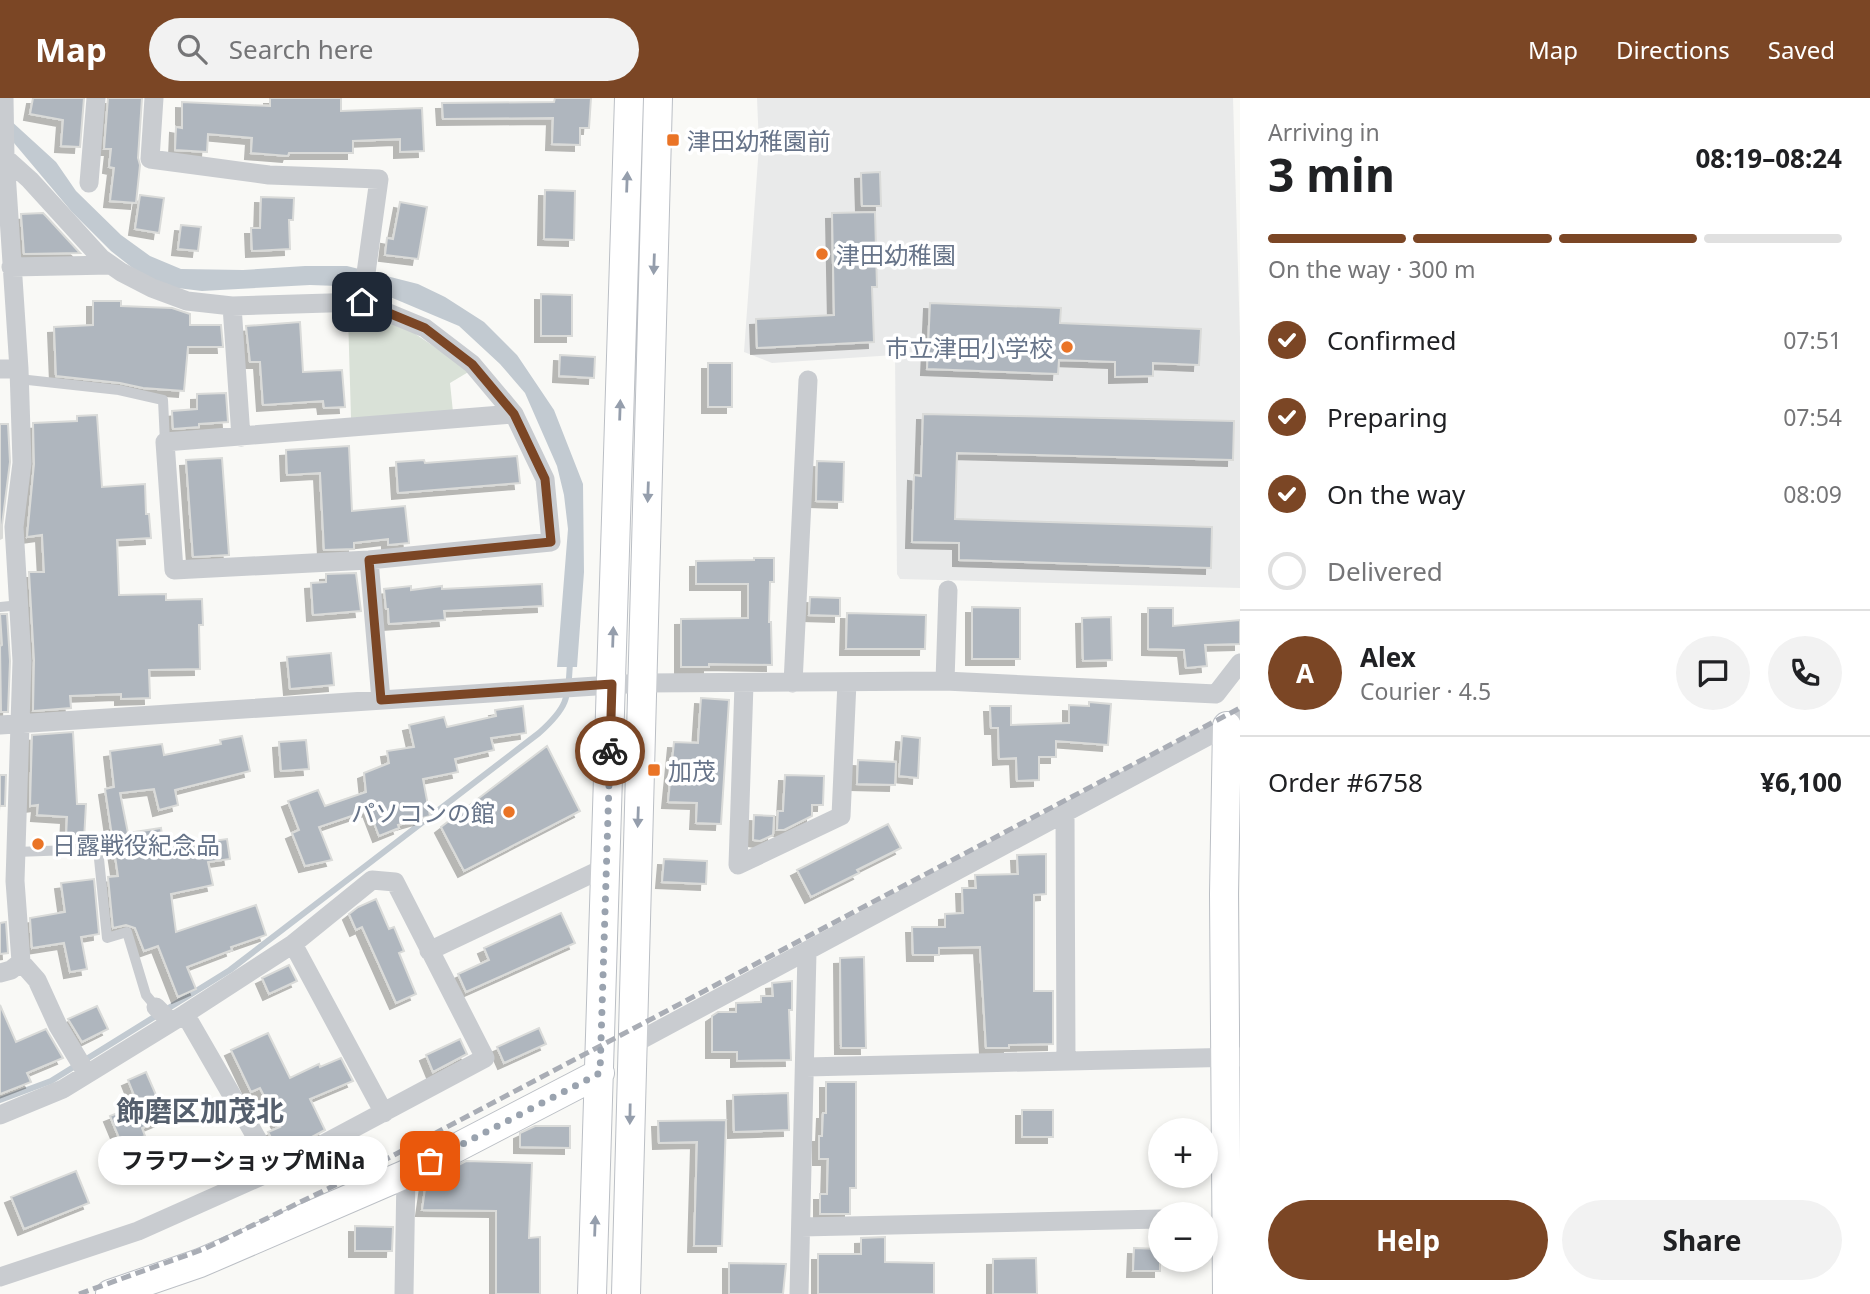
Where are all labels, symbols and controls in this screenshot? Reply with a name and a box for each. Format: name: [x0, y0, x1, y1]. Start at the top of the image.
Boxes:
search box: [149, 18, 639, 81]
text: Map: [35, 27, 107, 72]
icon: search: [173, 30, 211, 68]
text: Search here: [229, 31, 373, 67]
text: Map: [1528, 33, 1578, 66]
text: Directions: [1616, 33, 1730, 66]
text: Saved: [1768, 33, 1835, 66]
text: Arriving in: [1268, 116, 1380, 148]
place label: 津田幼稚園前: [687, 124, 831, 157]
marker: 津田幼稚園前: [665, 132, 681, 148]
text: 08:19–08:24: [1695, 140, 1842, 176]
text: 3 min: [1268, 143, 1395, 205]
one-way arrow: [621, 171, 632, 193]
place label: 津田幼稚園: [836, 238, 956, 271]
marker: 津田幼稚園: [814, 246, 830, 262]
one-way arrow: [648, 253, 659, 275]
text: On the way · 300 m: [1268, 253, 1475, 285]
pin: [332, 272, 392, 332]
icon: home: [343, 283, 381, 321]
icon: check: [1268, 321, 1306, 359]
text: Confirmed: [1327, 322, 1457, 358]
text: 07:51: [1783, 324, 1842, 356]
place label: 市立津田小学校: [885, 331, 1053, 364]
marker: 市立津田小学校: [1059, 339, 1075, 355]
one-way arrow: [614, 398, 626, 420]
icon: check: [1268, 398, 1306, 436]
text: Preparing: [1327, 399, 1448, 435]
text: 07:54: [1783, 401, 1842, 433]
icon: check: [1268, 475, 1306, 513]
text: On the way: [1327, 476, 1465, 512]
text: 08:09: [1783, 478, 1842, 510]
one-way arrow: [642, 481, 653, 503]
text: Delivered: [1327, 553, 1443, 589]
one-way arrow: [608, 626, 619, 648]
button: chat: [1676, 636, 1750, 710]
button: phone: [1768, 636, 1842, 710]
text: Alex: [1360, 639, 1416, 675]
text: A: [1296, 655, 1314, 691]
text: Courier · 4.5: [1360, 675, 1491, 707]
courier: [575, 716, 645, 786]
icon: bike: [591, 732, 629, 770]
place label: 加茂: [668, 754, 716, 787]
marker: 加茂: [646, 762, 662, 778]
text: Order #6758: [1268, 764, 1423, 800]
text: ¥6,100: [1760, 764, 1842, 800]
place label: パソコンの館: [351, 796, 495, 829]
marker: パソコンの館: [501, 804, 517, 820]
one-way arrow: [633, 806, 644, 828]
place label: 日露戦役紀念品: [52, 828, 220, 861]
marker: 日露戦役紀念品: [30, 836, 46, 852]
district label: 飾磨区加茂北: [116, 1091, 284, 1129]
one-way arrow: [624, 1103, 635, 1125]
map controls: [1148, 1118, 1218, 1272]
button: +: [1148, 1118, 1218, 1188]
pin: [400, 1131, 460, 1191]
callout: フラワーショップMiNa: [98, 1136, 388, 1186]
icon: bag: [411, 1142, 449, 1180]
text: フラワーショップMiNa: [121, 1144, 365, 1176]
button: Help: [1268, 1200, 1548, 1280]
button: Share: [1562, 1200, 1842, 1280]
button: −: [1148, 1202, 1218, 1272]
one-way arrow: [589, 1215, 600, 1237]

